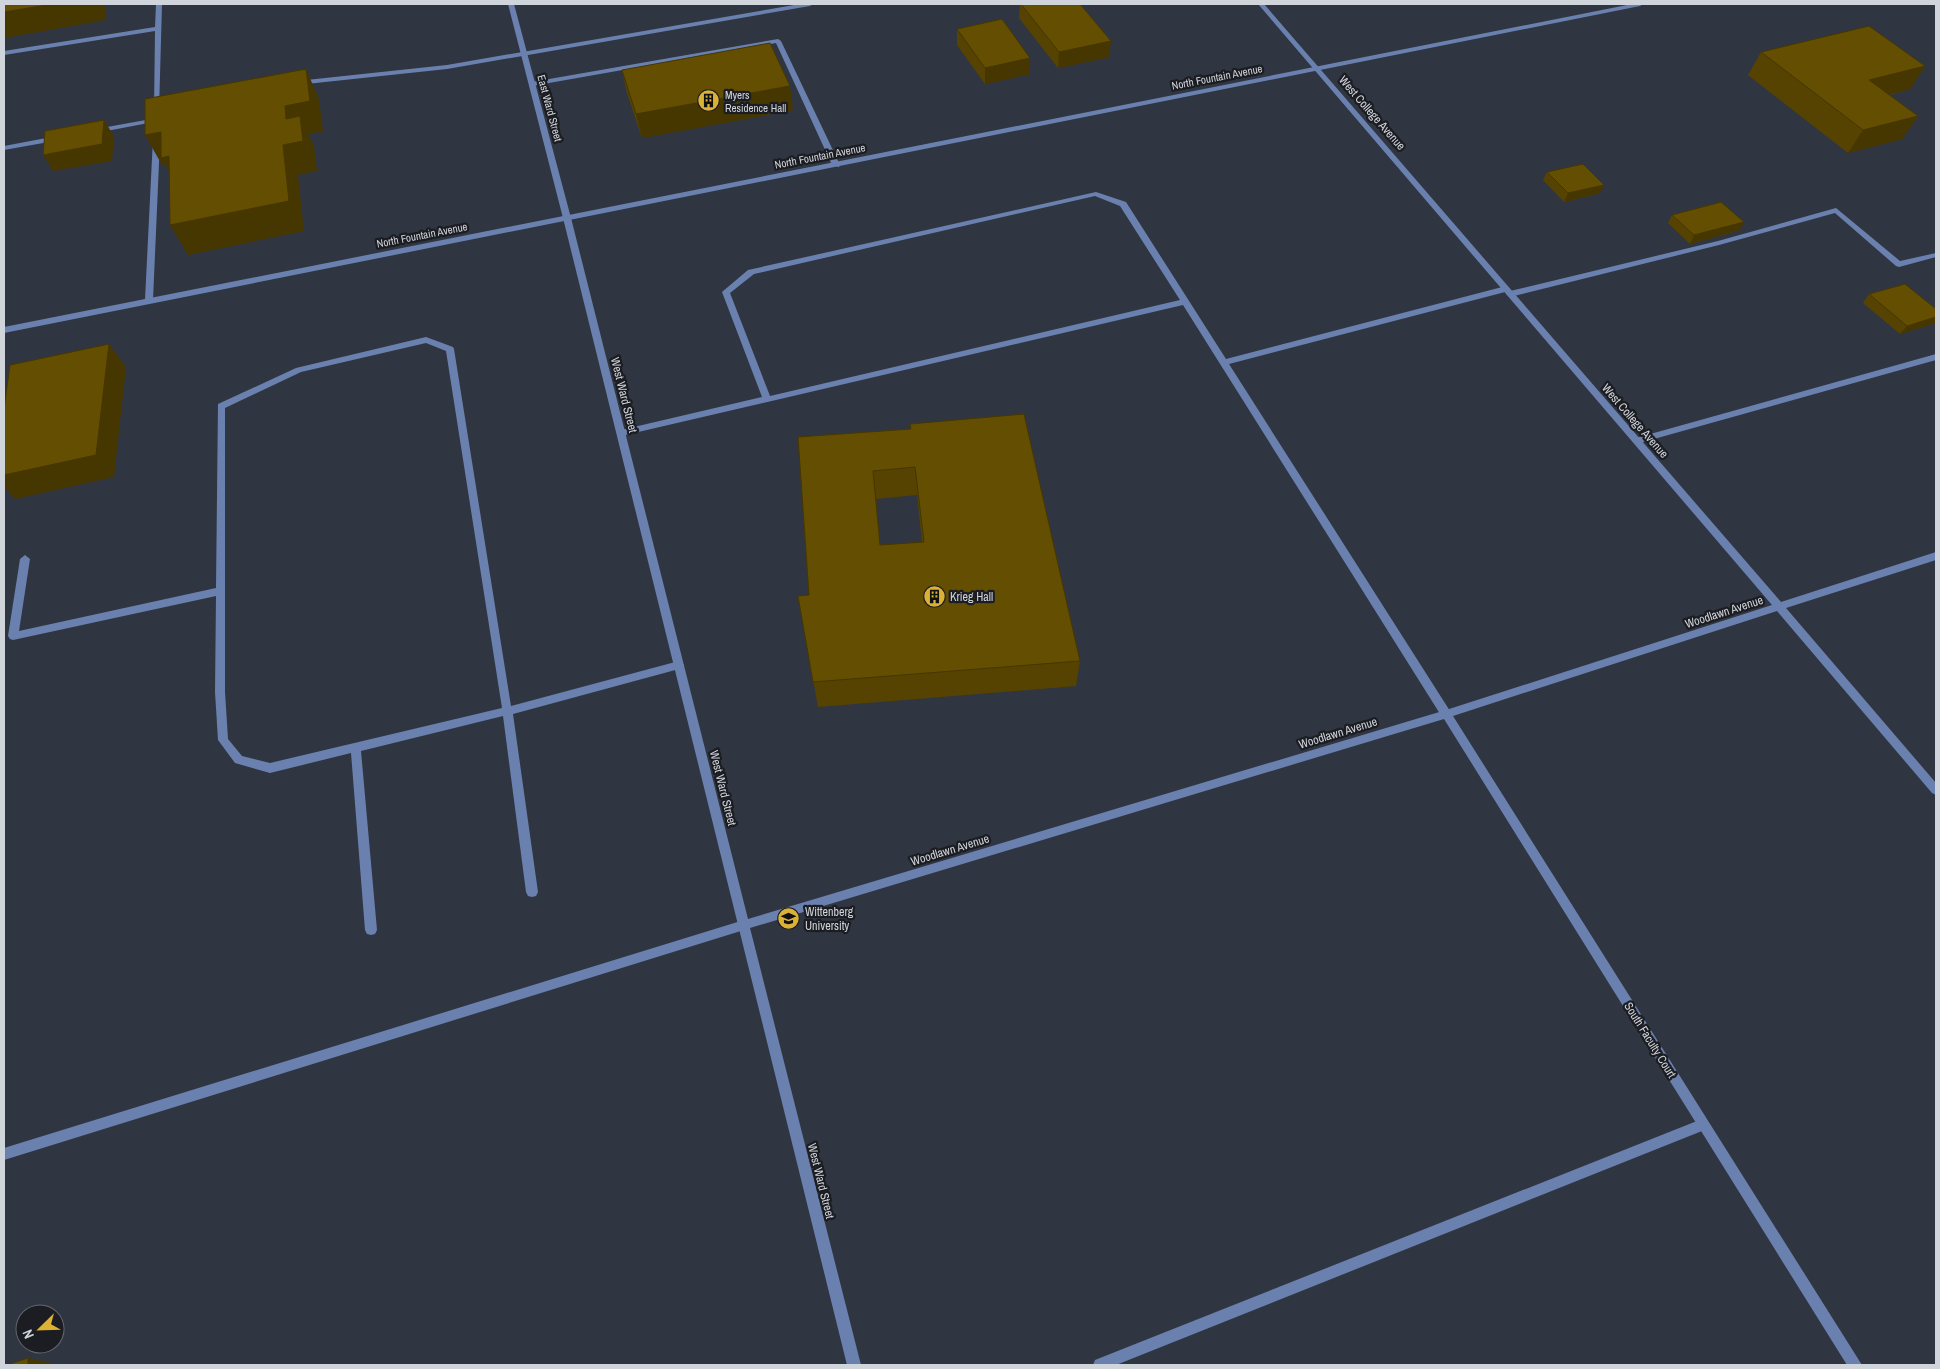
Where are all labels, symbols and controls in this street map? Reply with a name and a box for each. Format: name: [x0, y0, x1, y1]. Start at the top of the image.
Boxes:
street label: North Fountain Avenue: [1170, 61, 1264, 93]
street label: West College Avenue: [1335, 72, 1409, 154]
street label: East Ward Street: [534, 73, 566, 143]
place label: Myers Residence Hall: [725, 88, 786, 115]
building icon: Myers Residence Hall: [697, 89, 721, 113]
street label: North Fountain Avenue: [773, 140, 867, 172]
street label: North Fountain Avenue: [375, 219, 469, 251]
street label: West Ward Street: [607, 356, 641, 435]
street label: West College Avenue: [1598, 380, 1672, 462]
building icon: Krieg Hall: [922, 585, 946, 609]
place label: Krieg Hall: [950, 589, 993, 605]
street label: Woodlawn Avenue: [1683, 592, 1765, 632]
street label: Woodlawn Avenue: [1297, 713, 1379, 753]
street label: West Ward Street: [706, 749, 740, 828]
street label: Woodlawn Avenue: [909, 830, 991, 870]
place label: Wittenberg University: [805, 904, 854, 934]
school or university icon: Wittenberg University: [777, 907, 801, 931]
street label: South Faculty Court: [1620, 999, 1680, 1081]
street label: West Ward Street: [804, 1142, 838, 1221]
north arrow: [15, 1304, 65, 1354]
text: N: [18, 1327, 38, 1341]

